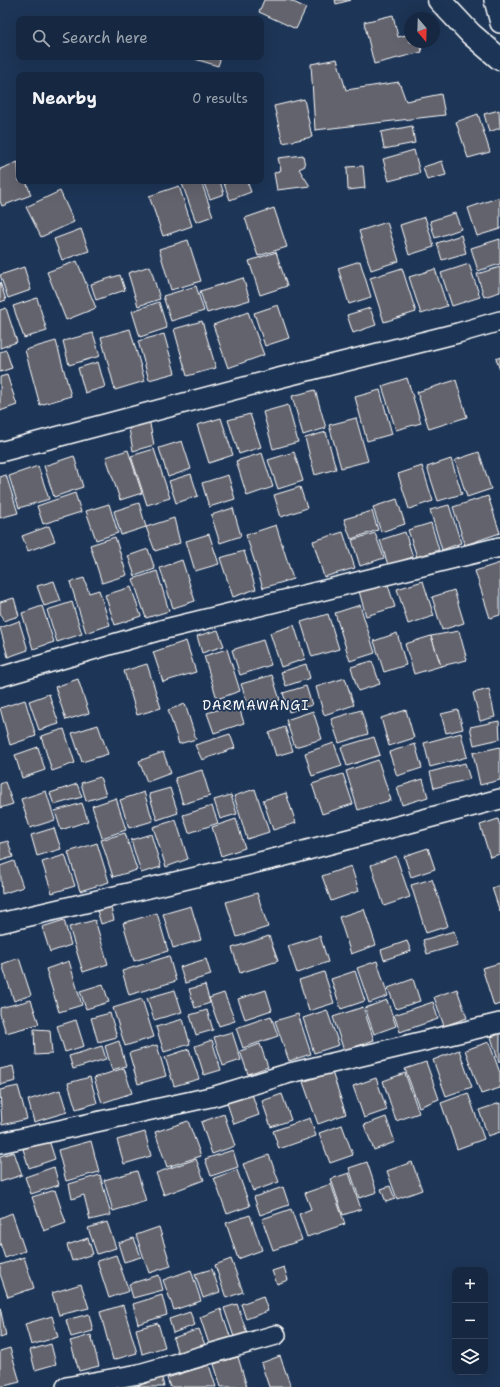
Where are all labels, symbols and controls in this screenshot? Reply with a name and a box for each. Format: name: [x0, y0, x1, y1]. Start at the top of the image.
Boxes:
north arrow: [404, 12, 440, 48]
search box: [16, 16, 264, 60]
icon: search: [30, 27, 52, 49]
text: Search here: [62, 28, 148, 48]
text: Nearby: [32, 87, 97, 109]
text: 0 results: [192, 90, 248, 107]
district label: DARMAWANGI: [203, 697, 309, 714]
map controls: [452, 1267, 488, 1375]
button: +: [452, 1267, 488, 1303]
button: −: [452, 1303, 488, 1339]
button: layers: [452, 1339, 488, 1375]

